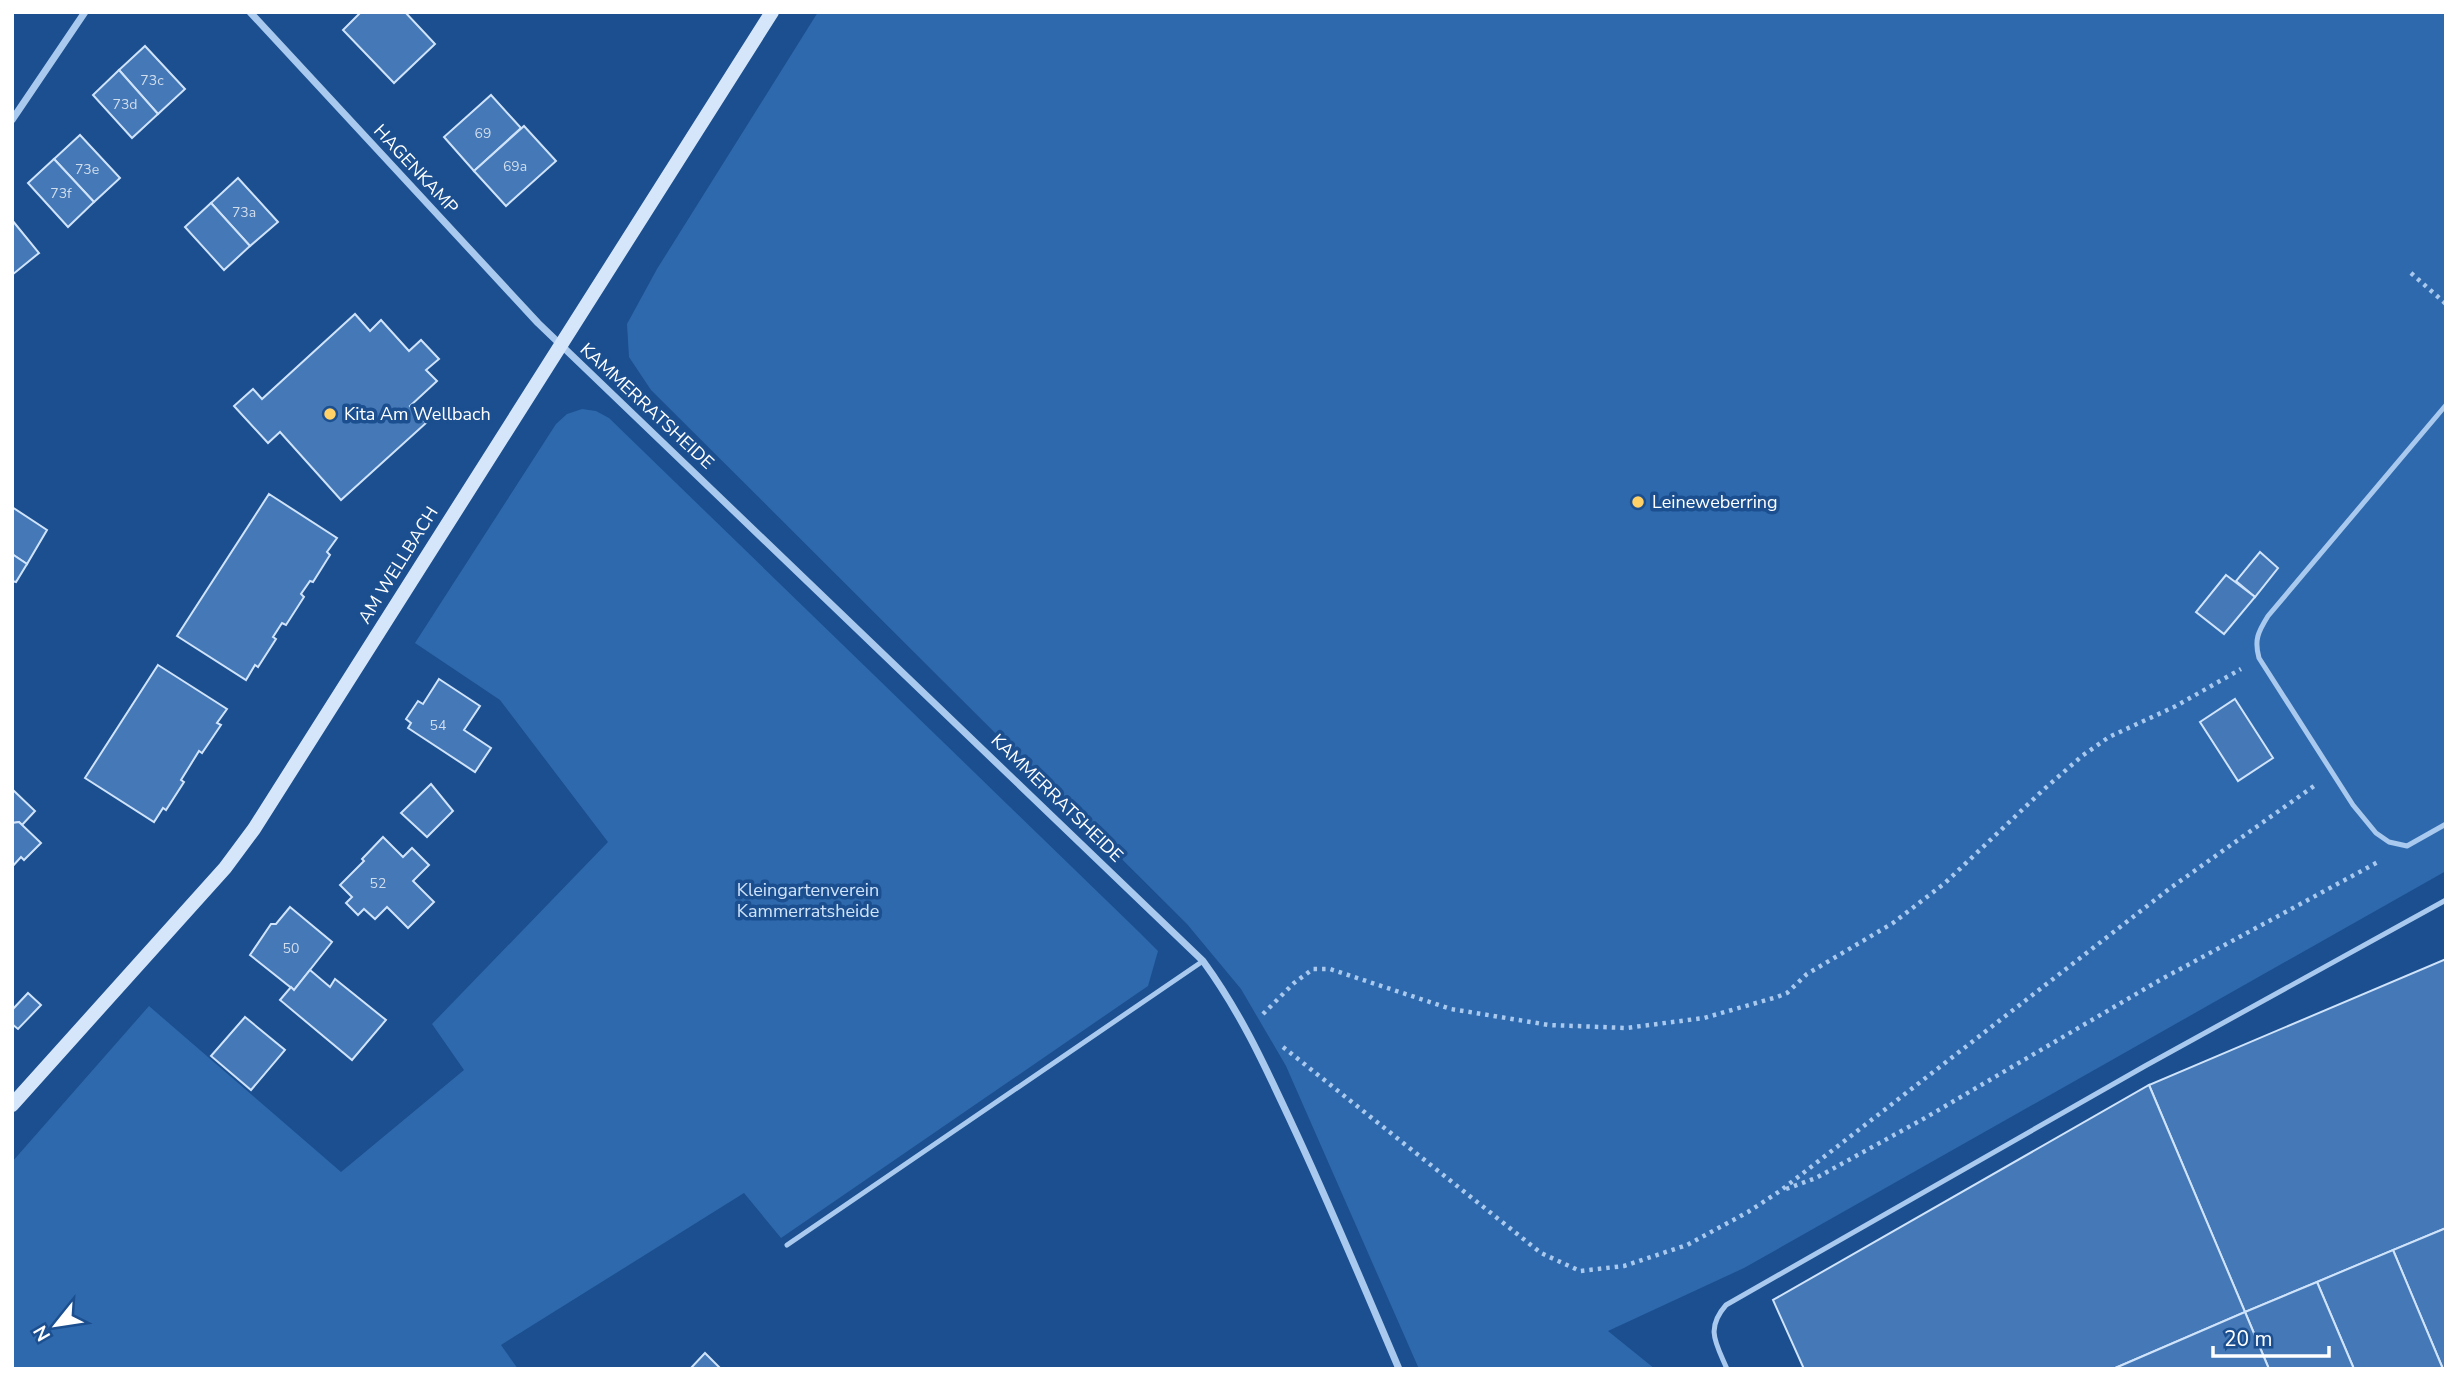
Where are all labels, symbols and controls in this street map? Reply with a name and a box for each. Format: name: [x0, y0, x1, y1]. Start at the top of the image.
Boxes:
house number: 73c: [140, 71, 164, 90]
house number: 73d: [113, 95, 137, 114]
street label: HAGENKAMP: [368, 119, 464, 219]
house number: 69: [475, 124, 491, 143]
house number: 69a: [503, 157, 527, 176]
house number: 73e: [75, 160, 99, 179]
house number: 73f: [50, 184, 72, 203]
house number: 73a: [232, 203, 256, 222]
street label: KAMMERRATSHEIDE: [575, 338, 719, 474]
place label: Kita Am Wellbach: [344, 402, 491, 426]
marker: Kita Am Wellbach: [322, 406, 338, 422]
place label: Leineweberring: [1652, 490, 1778, 514]
marker: Leineweberring: [1630, 494, 1646, 510]
street label: AM WELLBACH: [352, 502, 444, 628]
house number: 54: [430, 716, 446, 735]
street label: KAMMERRATSHEIDE: [986, 729, 1128, 867]
house number: 52: [370, 874, 386, 893]
park label: Kleingartenverein Kammerratsheide: [737, 878, 879, 923]
house number: 50: [283, 939, 299, 958]
north arrow: [21, 1290, 91, 1360]
scale bar: [2213, 1314, 2328, 1358]
text: N: [27, 1320, 57, 1346]
text: 20 m: [2224, 1325, 2273, 1353]

